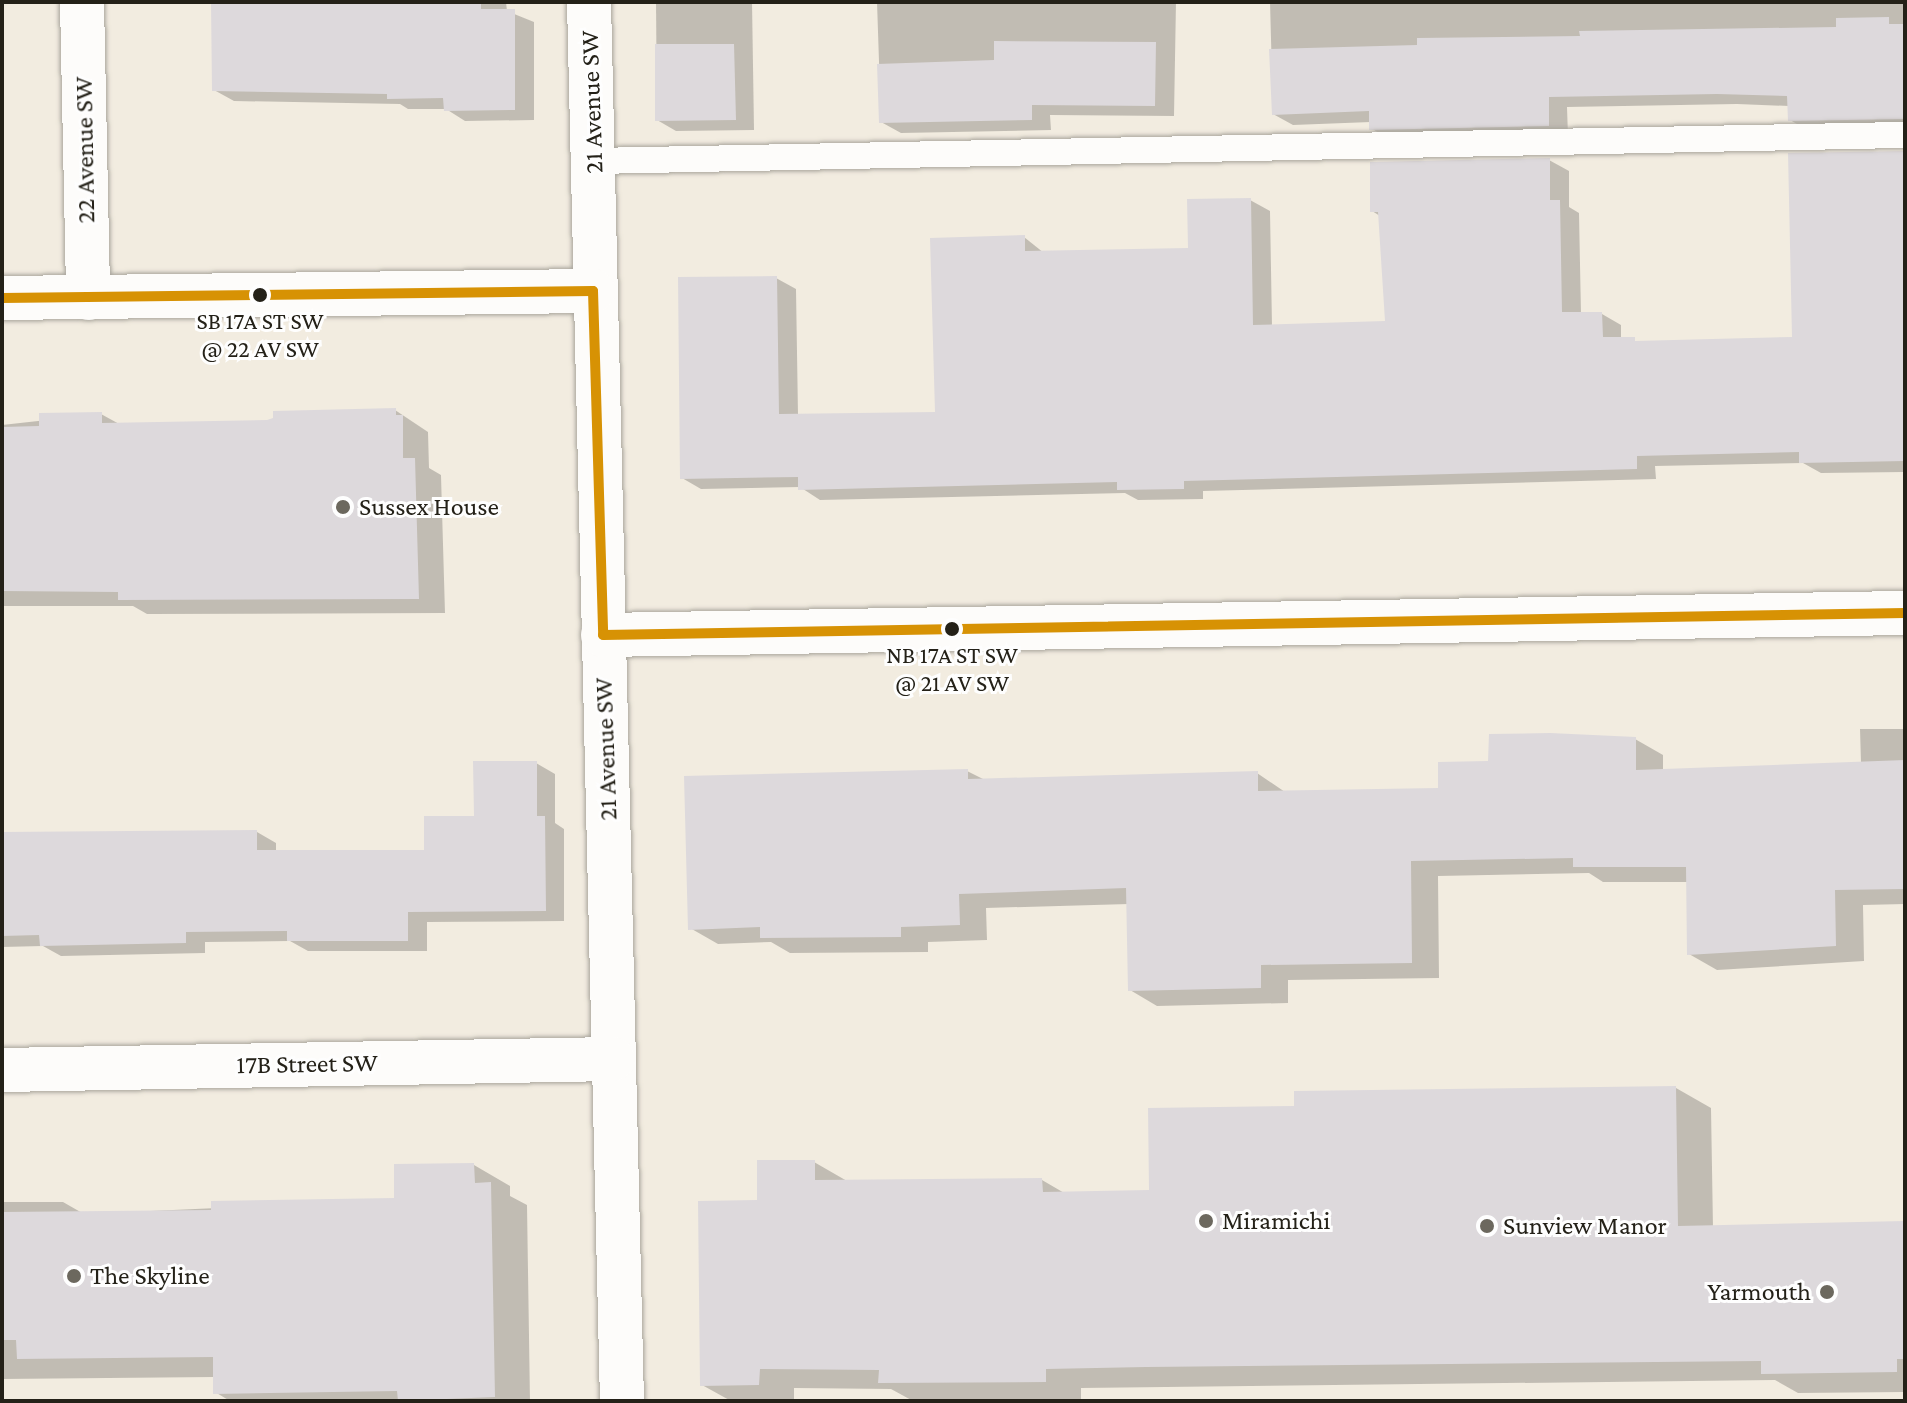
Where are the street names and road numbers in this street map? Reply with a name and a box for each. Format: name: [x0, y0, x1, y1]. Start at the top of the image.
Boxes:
street label: 21 Avenue SW: [574, 30, 610, 174]
street label: 22 Avenue SW: [68, 76, 102, 224]
street label: 21 Avenue SW: [588, 677, 624, 821]
street label: 17B Street SW: [236, 1047, 378, 1081]

